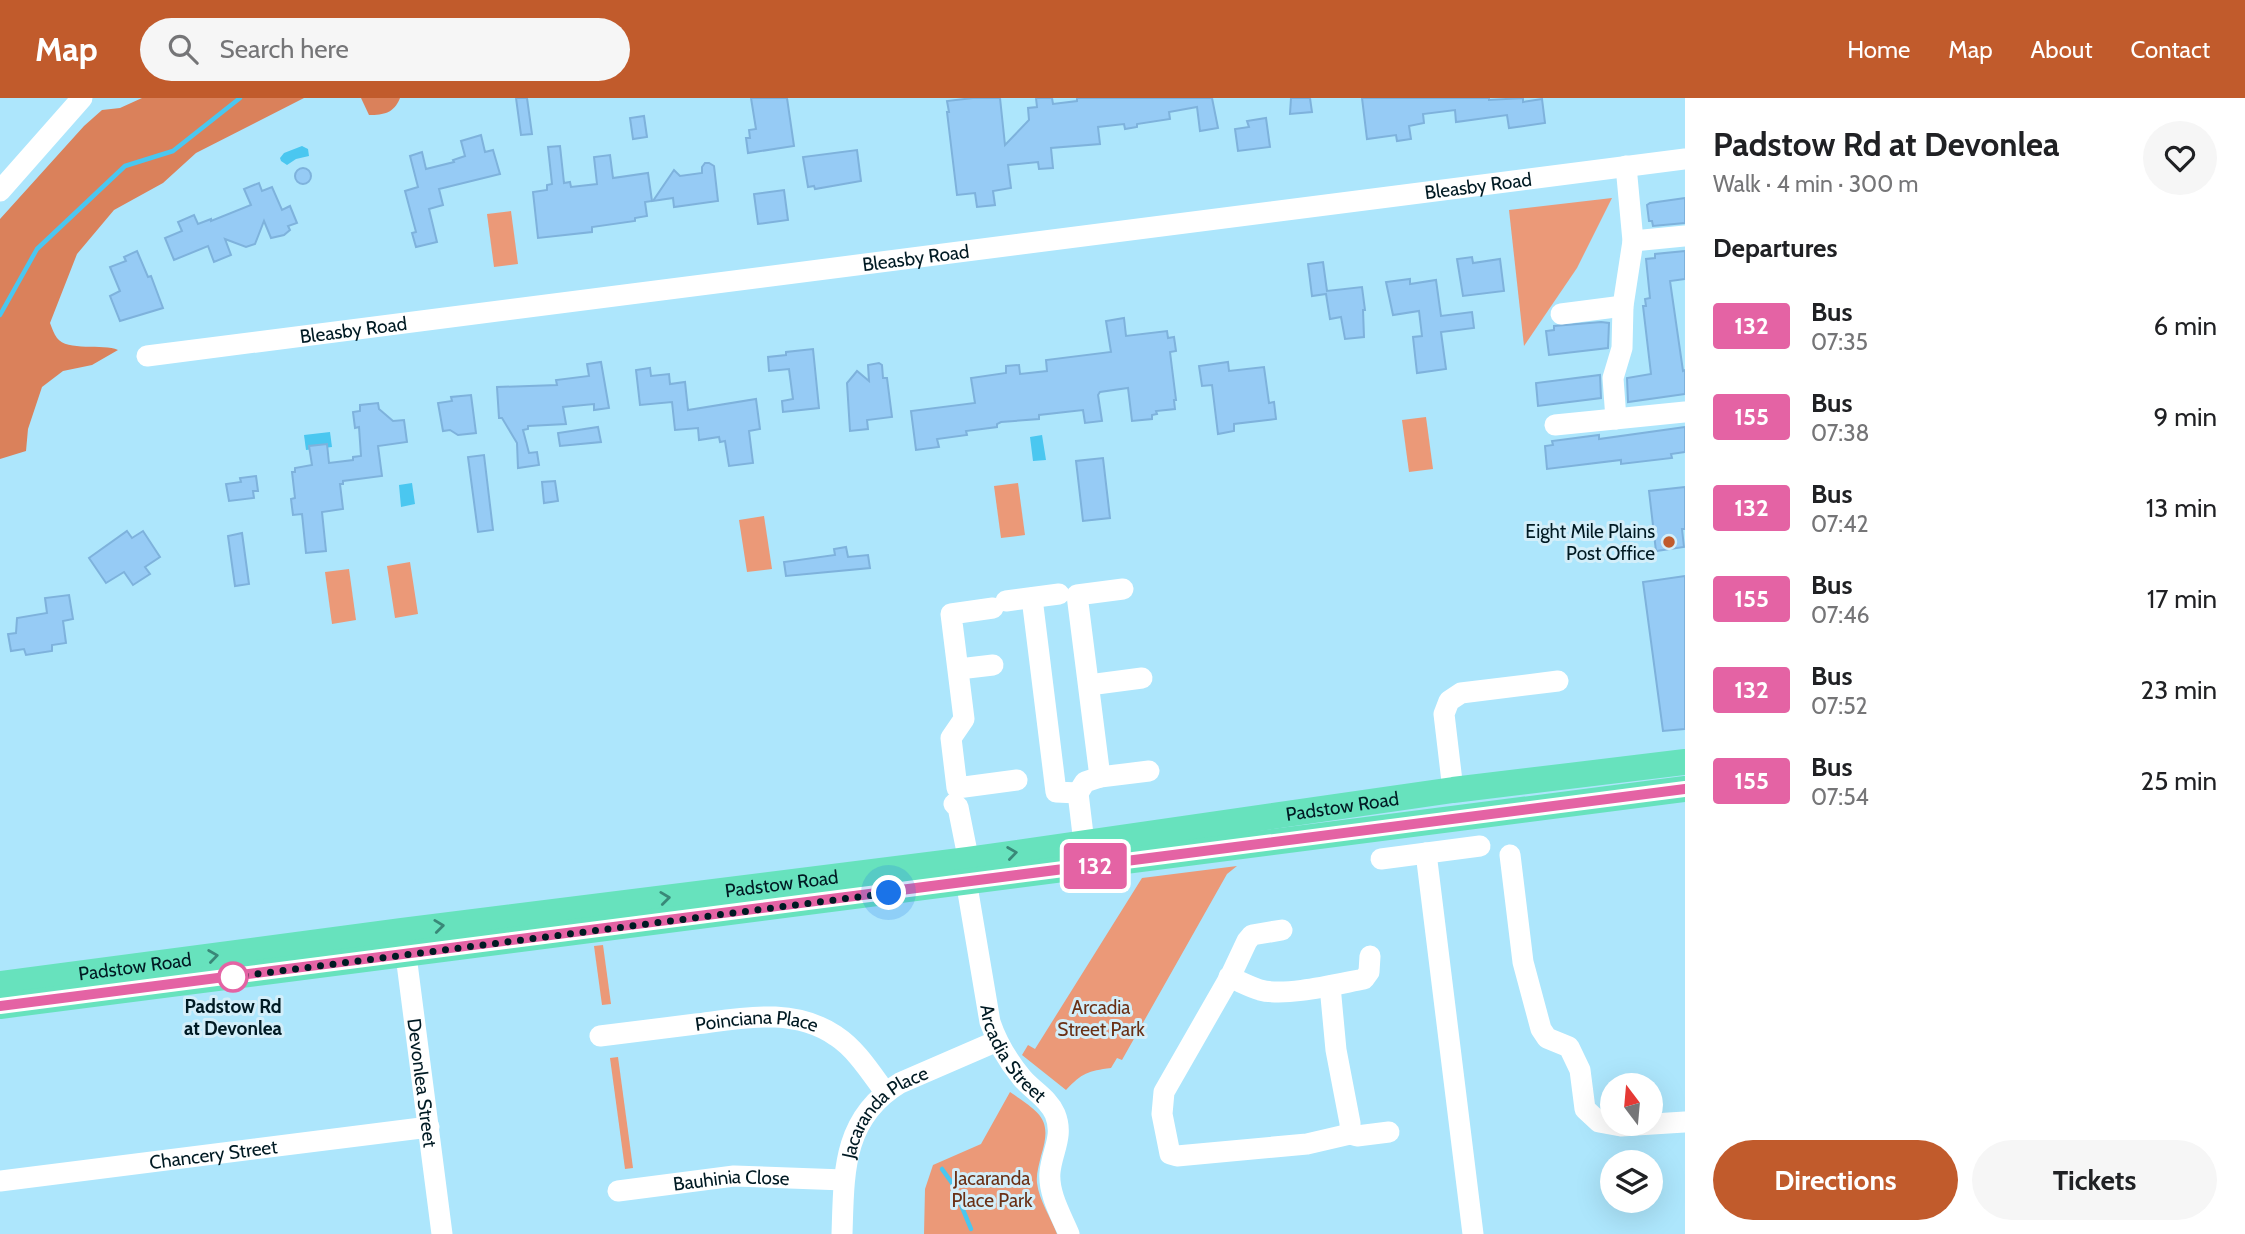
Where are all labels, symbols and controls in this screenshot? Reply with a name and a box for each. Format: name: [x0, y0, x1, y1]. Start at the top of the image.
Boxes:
search box: [140, 18, 630, 81]
text: Map: [35, 29, 98, 69]
icon: search: [164, 30, 202, 68]
text: Search here: [220, 33, 349, 65]
text: Home: [1847, 35, 1910, 64]
text: Map: [1948, 35, 1993, 64]
text: About: [2031, 35, 2093, 64]
text: Contact: [2131, 35, 2210, 64]
button: heart: [2143, 121, 2217, 195]
text: Padstow Rd at Devonlea: [1713, 124, 2060, 164]
street label: Bleasby Road: [1423, 167, 1533, 204]
text: Walk · 4 min · 300 m: [1713, 170, 1919, 198]
text: Departures: [1713, 232, 1837, 264]
street label: Bleasby Road: [861, 239, 971, 276]
text: Bus: [1811, 296, 1852, 328]
text: 6 min: [2154, 310, 2217, 342]
street label: Bleasby Road: [298, 311, 408, 348]
text: 132: [1734, 311, 1769, 340]
text: 07:35: [1811, 328, 1868, 356]
text: Bus: [1811, 387, 1852, 419]
text: 9 min: [2154, 401, 2217, 433]
text: 155: [1734, 402, 1769, 431]
text: 07:38: [1811, 419, 1870, 447]
text: Bus: [1811, 478, 1852, 510]
text: 13 min: [2146, 492, 2217, 524]
text: 132: [1734, 493, 1769, 522]
text: 07:42: [1811, 510, 1869, 538]
place label: Eight Mile Plains Post Office: [1525, 520, 1655, 565]
marker: Eight Mile Plains Post Office: [1661, 534, 1677, 550]
text: Bus: [1811, 569, 1852, 601]
text: 17 min: [2147, 583, 2217, 615]
text: 155: [1734, 584, 1769, 613]
text: 07:46: [1811, 601, 1870, 629]
text: Bus: [1811, 660, 1852, 692]
text: 23 min: [2141, 674, 2217, 706]
text: 132: [1734, 675, 1769, 704]
text: 07:52: [1811, 692, 1868, 720]
text: Bus: [1811, 751, 1852, 783]
text: 25 min: [2141, 765, 2217, 797]
text: 155: [1734, 766, 1769, 795]
text: 07:54: [1811, 783, 1869, 811]
street label: Padstow Road: [1284, 786, 1400, 826]
line badge: 132: [1055, 843, 1135, 889]
one-way arrow: [1006, 846, 1018, 861]
text: 132: [1078, 851, 1112, 880]
street label: Padstow Road: [723, 865, 840, 902]
your location: [871, 875, 906, 910]
one-way arrow: [659, 890, 670, 905]
one-way arrow: [433, 919, 445, 934]
street label: Padstow Road: [77, 947, 193, 985]
one-way arrow: [207, 948, 219, 963]
marker: Padstow Rd at Devonlea: [218, 962, 248, 992]
place label: Padstow Rd at Devonlea: [184, 995, 283, 1040]
park label: Arcadia Street Park: [1057, 996, 1145, 1041]
street label: Arcadia Street: [976, 1003, 1052, 1107]
street label: Poinciana Place: [694, 1005, 822, 1037]
street label: Devonlea Street: [403, 1017, 442, 1149]
street label: Jacaranda Place: [836, 1061, 932, 1162]
north arrow: [1600, 1073, 1662, 1136]
map controls: [1600, 1073, 1663, 1213]
street label: Chancery Street: [148, 1135, 279, 1174]
button: Directions: [1713, 1140, 1958, 1220]
button: Tickets: [1972, 1140, 2217, 1220]
button: layers: [1600, 1150, 1663, 1213]
street label: Bauhinia Close: [672, 1164, 790, 1195]
park label: Jacaranda Place Park: [951, 1167, 1033, 1212]

